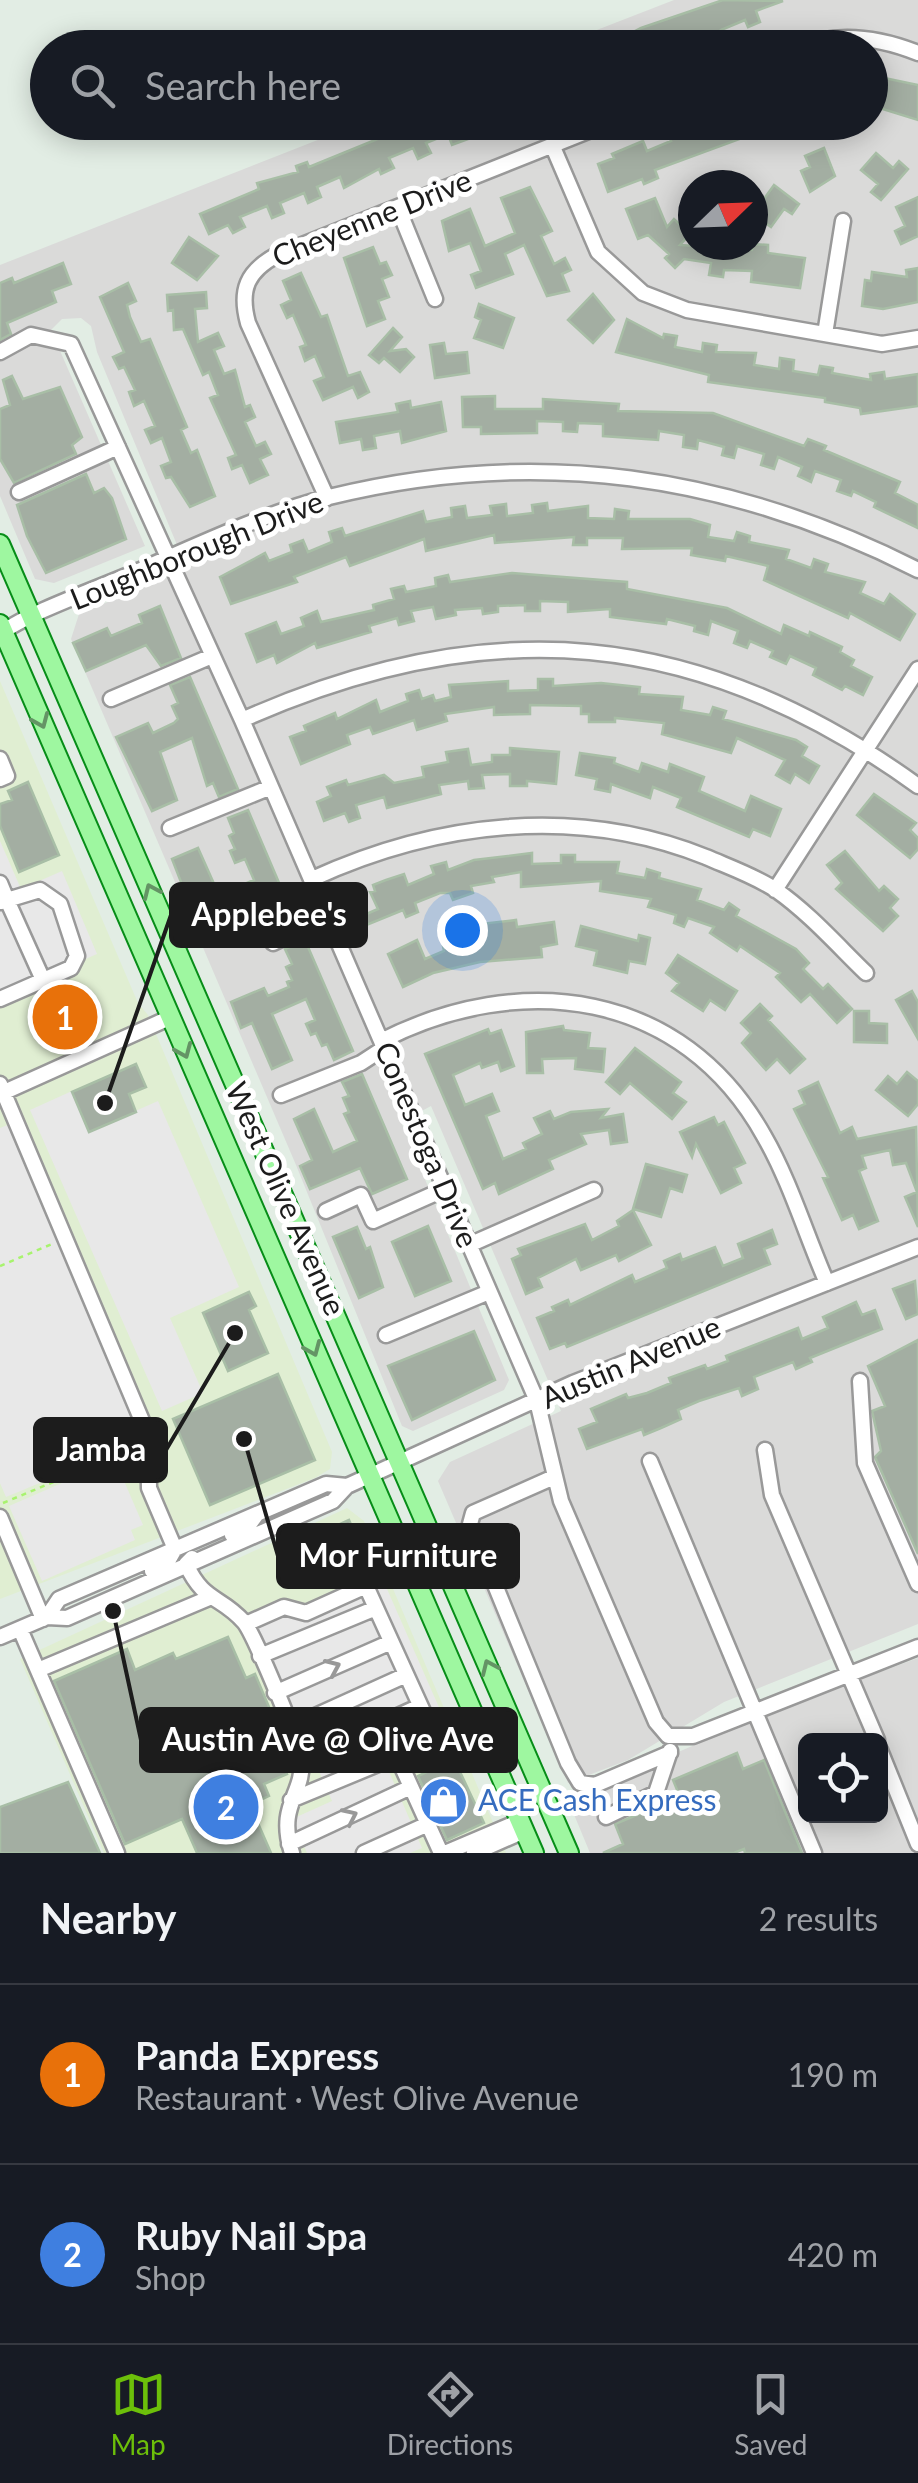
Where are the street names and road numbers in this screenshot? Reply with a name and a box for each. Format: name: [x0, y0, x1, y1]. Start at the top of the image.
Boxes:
street label: Cheyenne Drive: [266, 161, 476, 273]
street label: Loughborough Drive: [64, 482, 328, 616]
street label: Conestoga Drive: [368, 1036, 487, 1252]
street label: West Olive Avenue: [219, 1076, 354, 1320]
street label: Austin Avenue: [535, 1307, 725, 1415]

